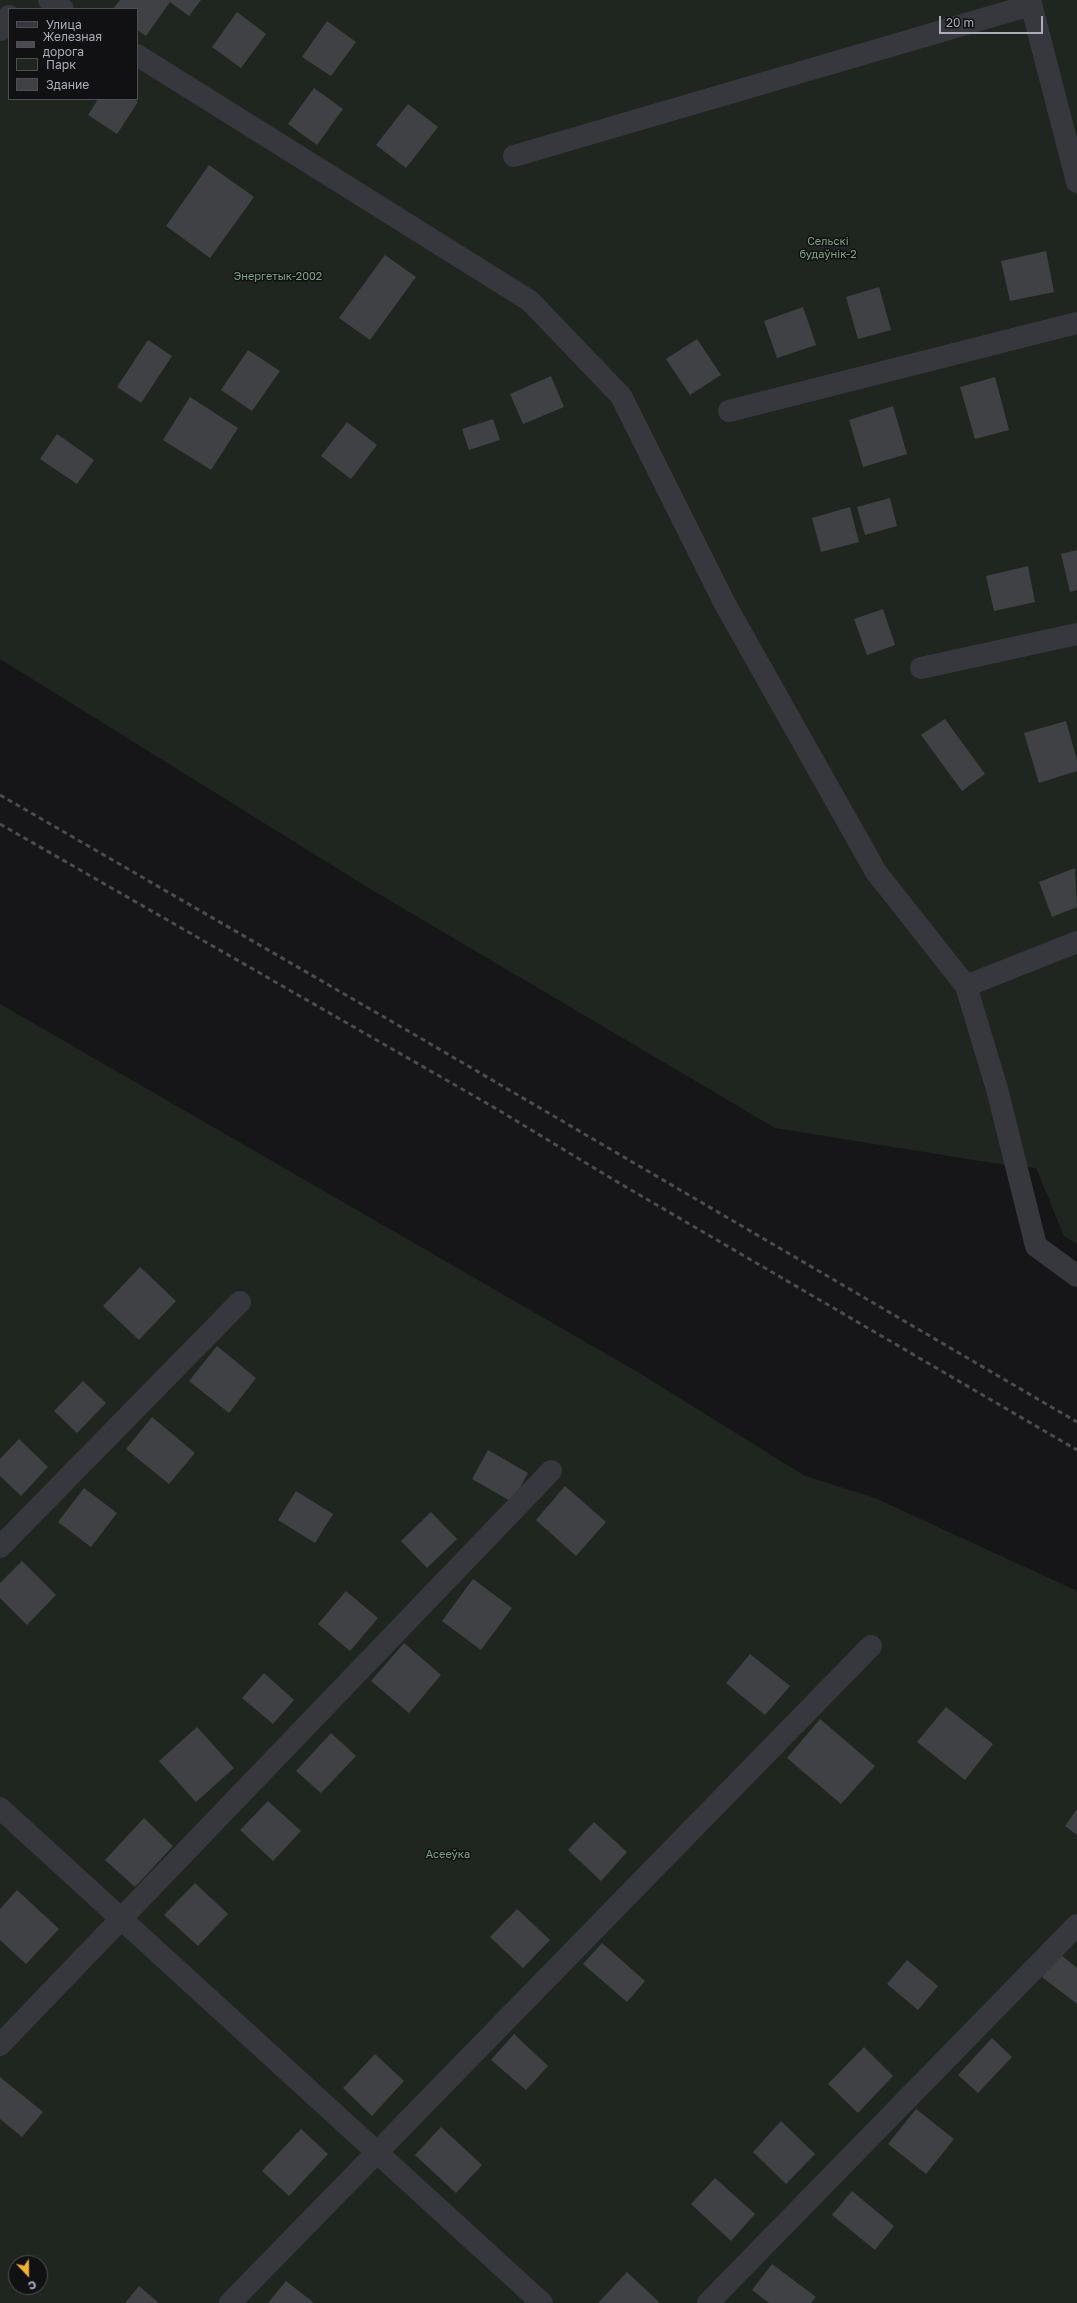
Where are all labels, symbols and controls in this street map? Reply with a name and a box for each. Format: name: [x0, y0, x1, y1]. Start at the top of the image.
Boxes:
legend: [8, 8, 138, 100]
scale bar: [941, 8, 1045, 34]
text: 20 m: [946, 15, 974, 30]
text: Улица: [46, 17, 82, 32]
text: Железная дорога: [43, 29, 102, 59]
text: Парк: [46, 57, 76, 72]
text: Здание: [46, 77, 89, 92]
park label: Сельскі будаўнік-2: [799, 235, 857, 261]
park label: Энергетык-2002: [234, 270, 322, 284]
park label: Асееўка: [426, 1848, 470, 1862]
north arrow: [8, 2255, 48, 2295]
text: С: [26, 2278, 38, 2293]

